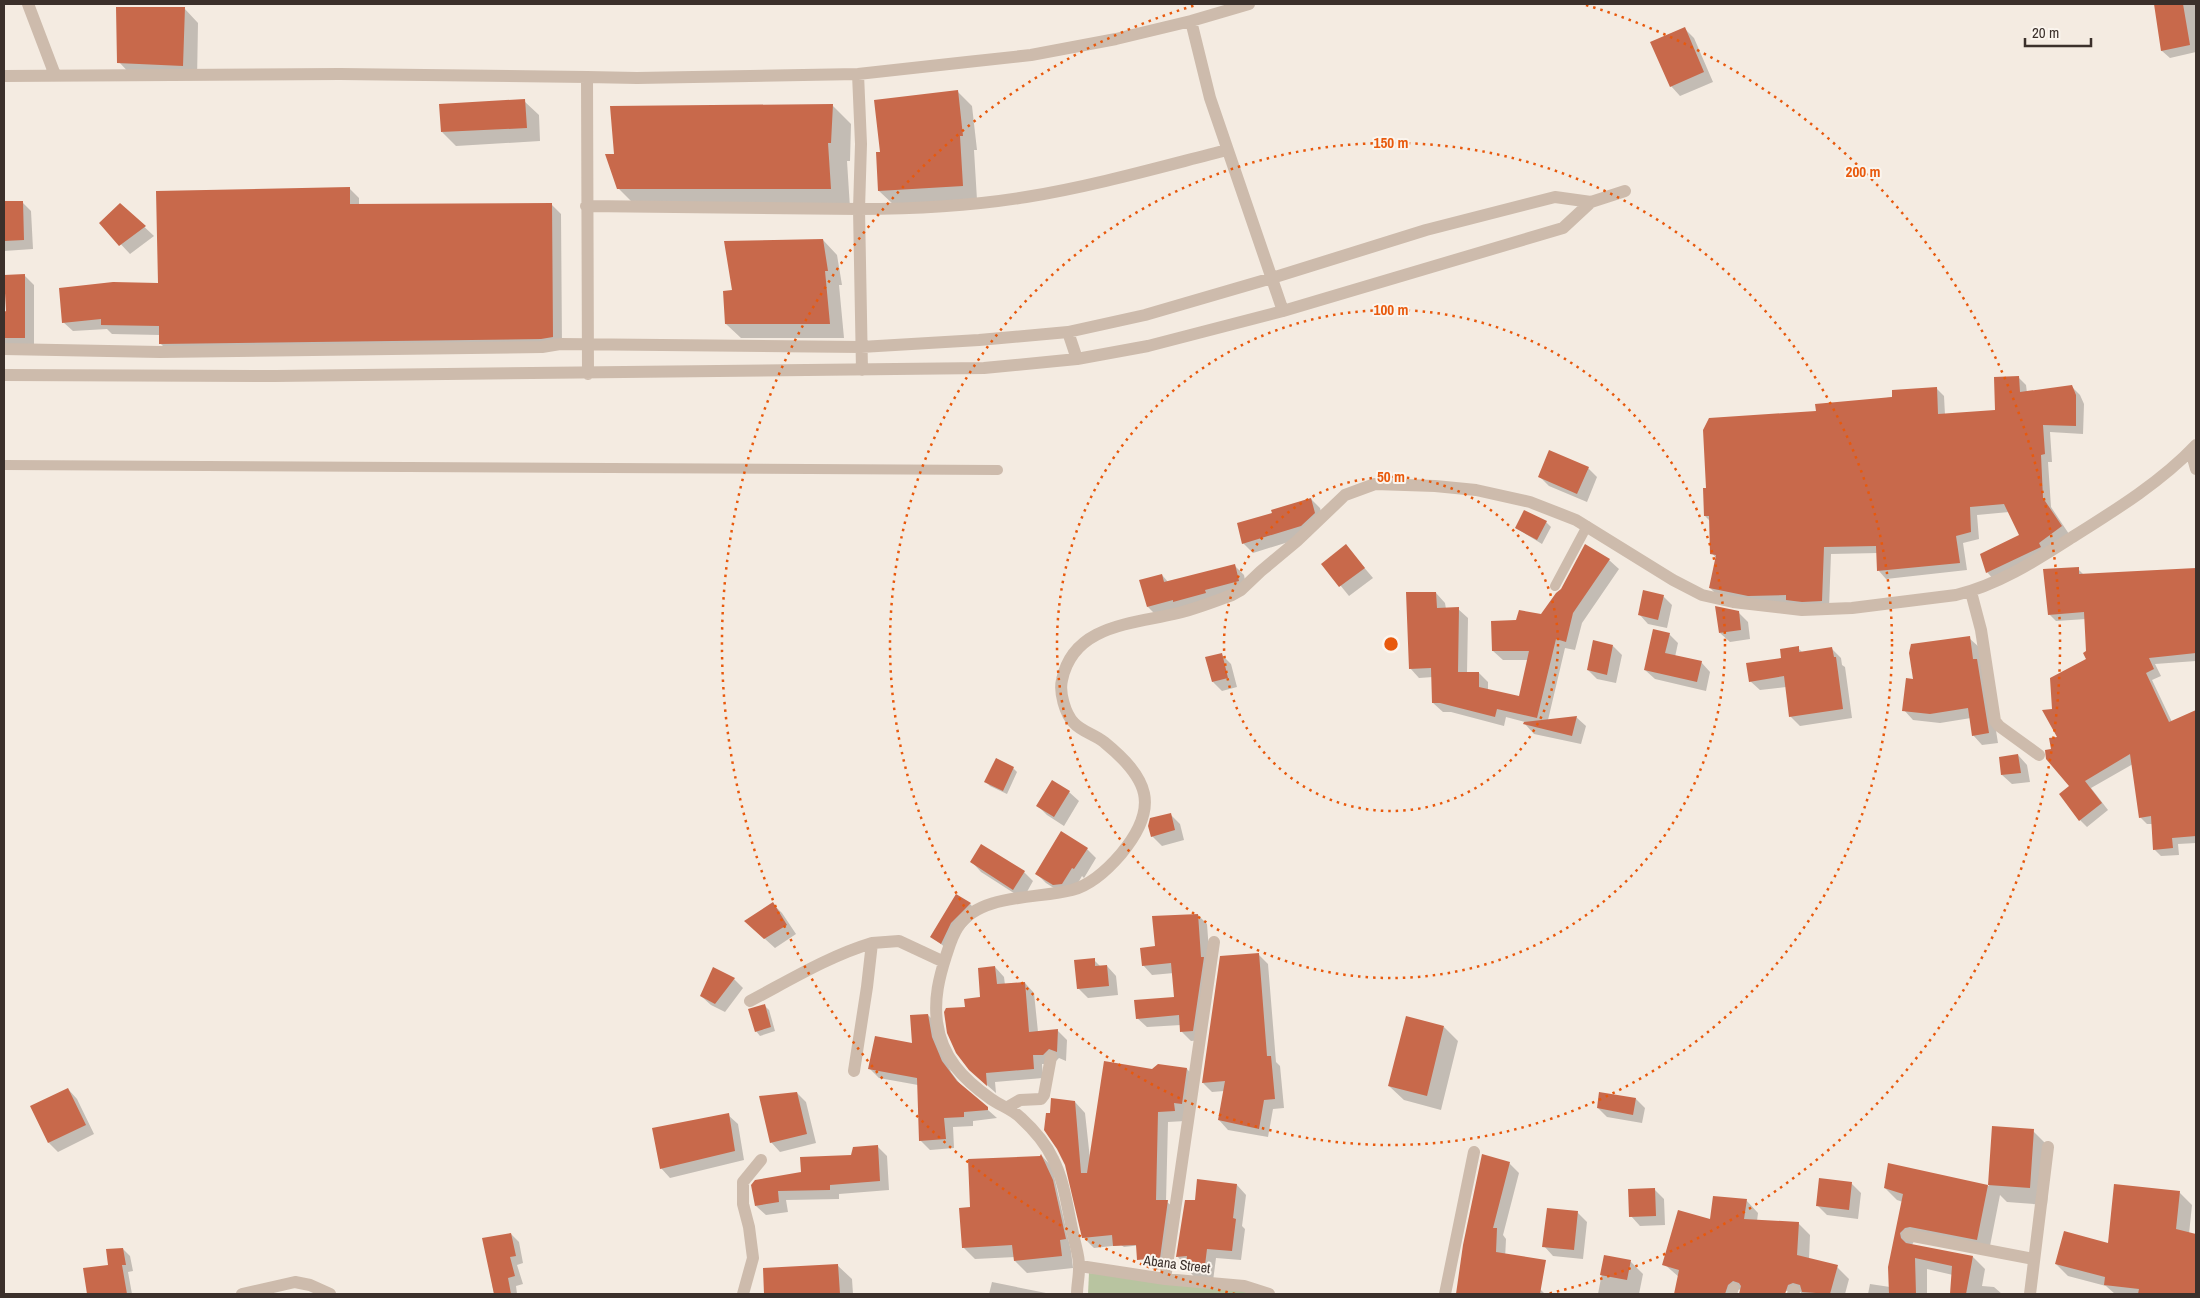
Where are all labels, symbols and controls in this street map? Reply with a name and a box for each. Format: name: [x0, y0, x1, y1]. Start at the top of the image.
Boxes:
scale bar: [2025, 15, 2091, 47]
text: 20 m: [2032, 22, 2059, 43]
text: 150 m: [1374, 132, 1408, 153]
text: 200 m: [1846, 161, 1880, 182]
text: 100 m: [1374, 299, 1408, 320]
text: 50 m: [1377, 466, 1405, 487]
centre of rings: [1382, 635, 1400, 653]
street label: Abana Street: [1142, 1251, 1211, 1277]

